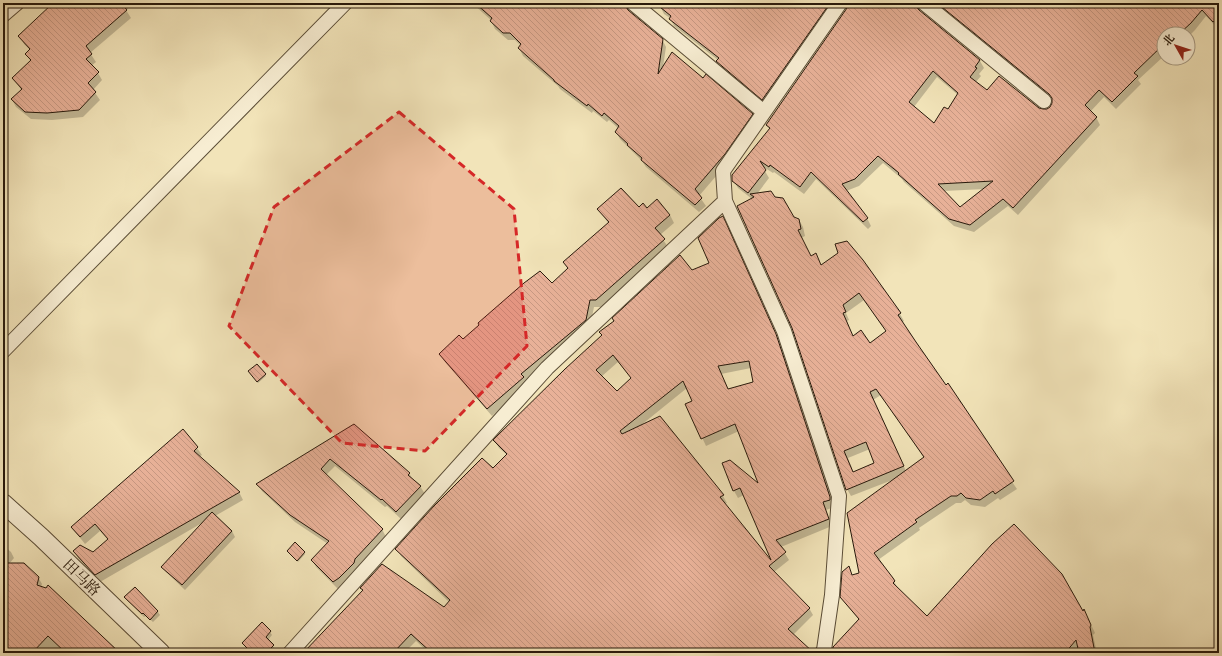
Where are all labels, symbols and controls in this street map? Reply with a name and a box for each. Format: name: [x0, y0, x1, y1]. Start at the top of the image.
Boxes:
north arrow: [1156, 26, 1196, 66]
text: 北: [1159, 30, 1178, 49]
street label: 田马路: [59, 554, 105, 600]

